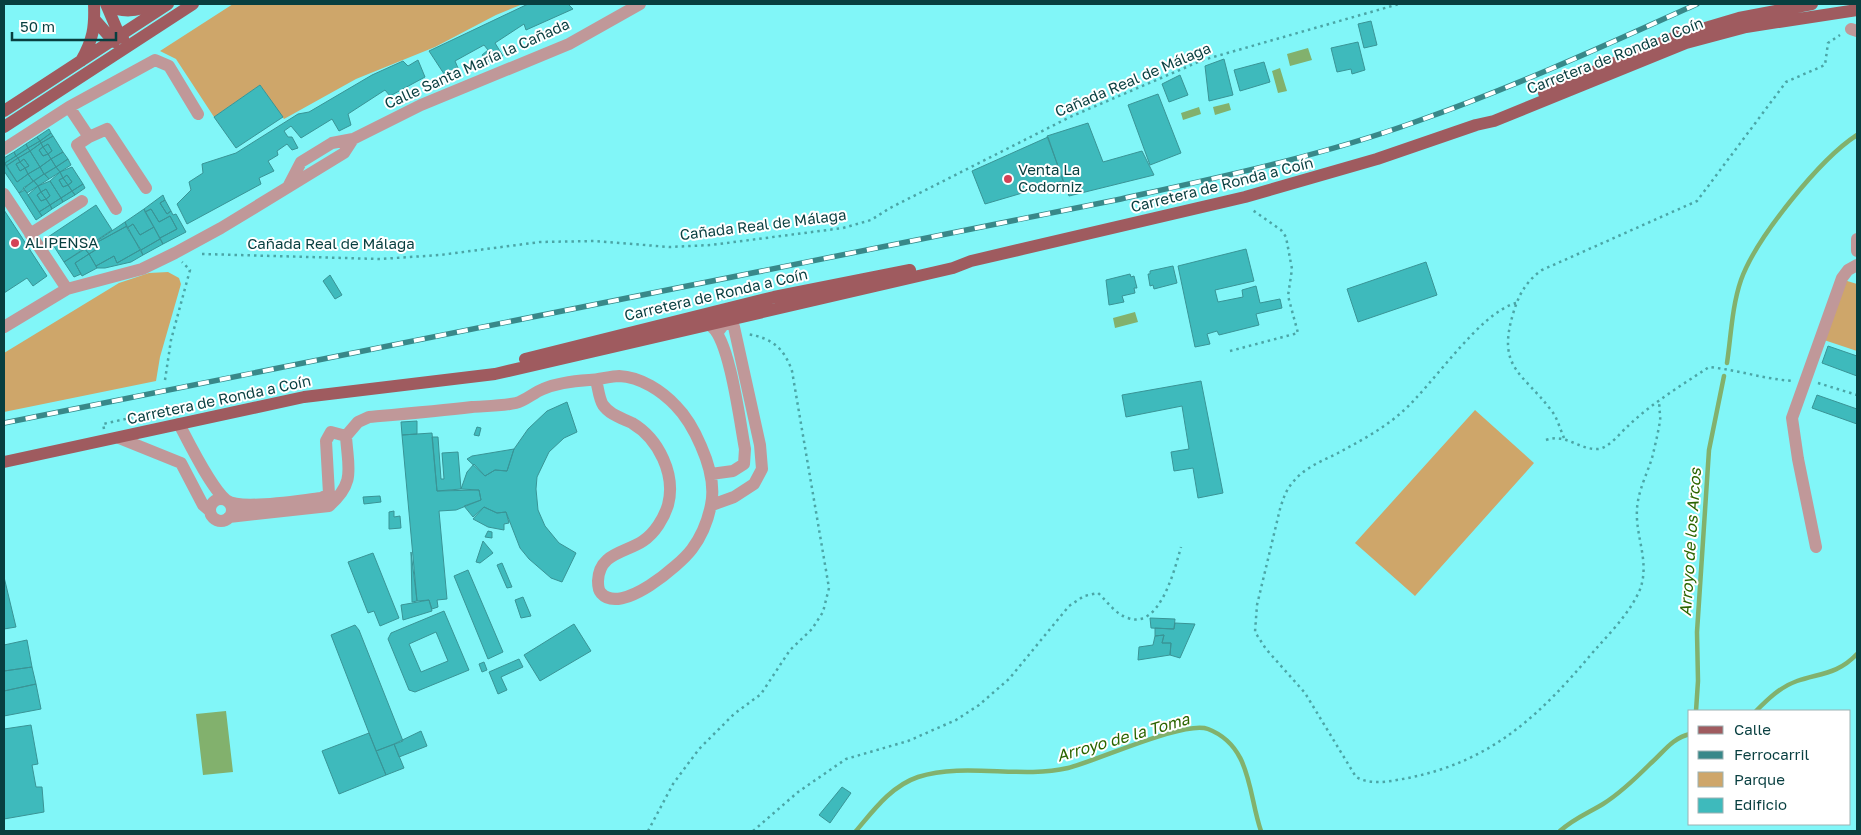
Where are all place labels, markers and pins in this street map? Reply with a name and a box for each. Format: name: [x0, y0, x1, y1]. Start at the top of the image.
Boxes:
place label: Venta La Codorniz: [1018, 160, 1083, 195]
marker: Venta La Codorniz: [1002, 173, 1014, 185]
place label: ALIPENSA: [25, 233, 98, 251]
marker: ALIPENSA: [9, 237, 21, 249]

